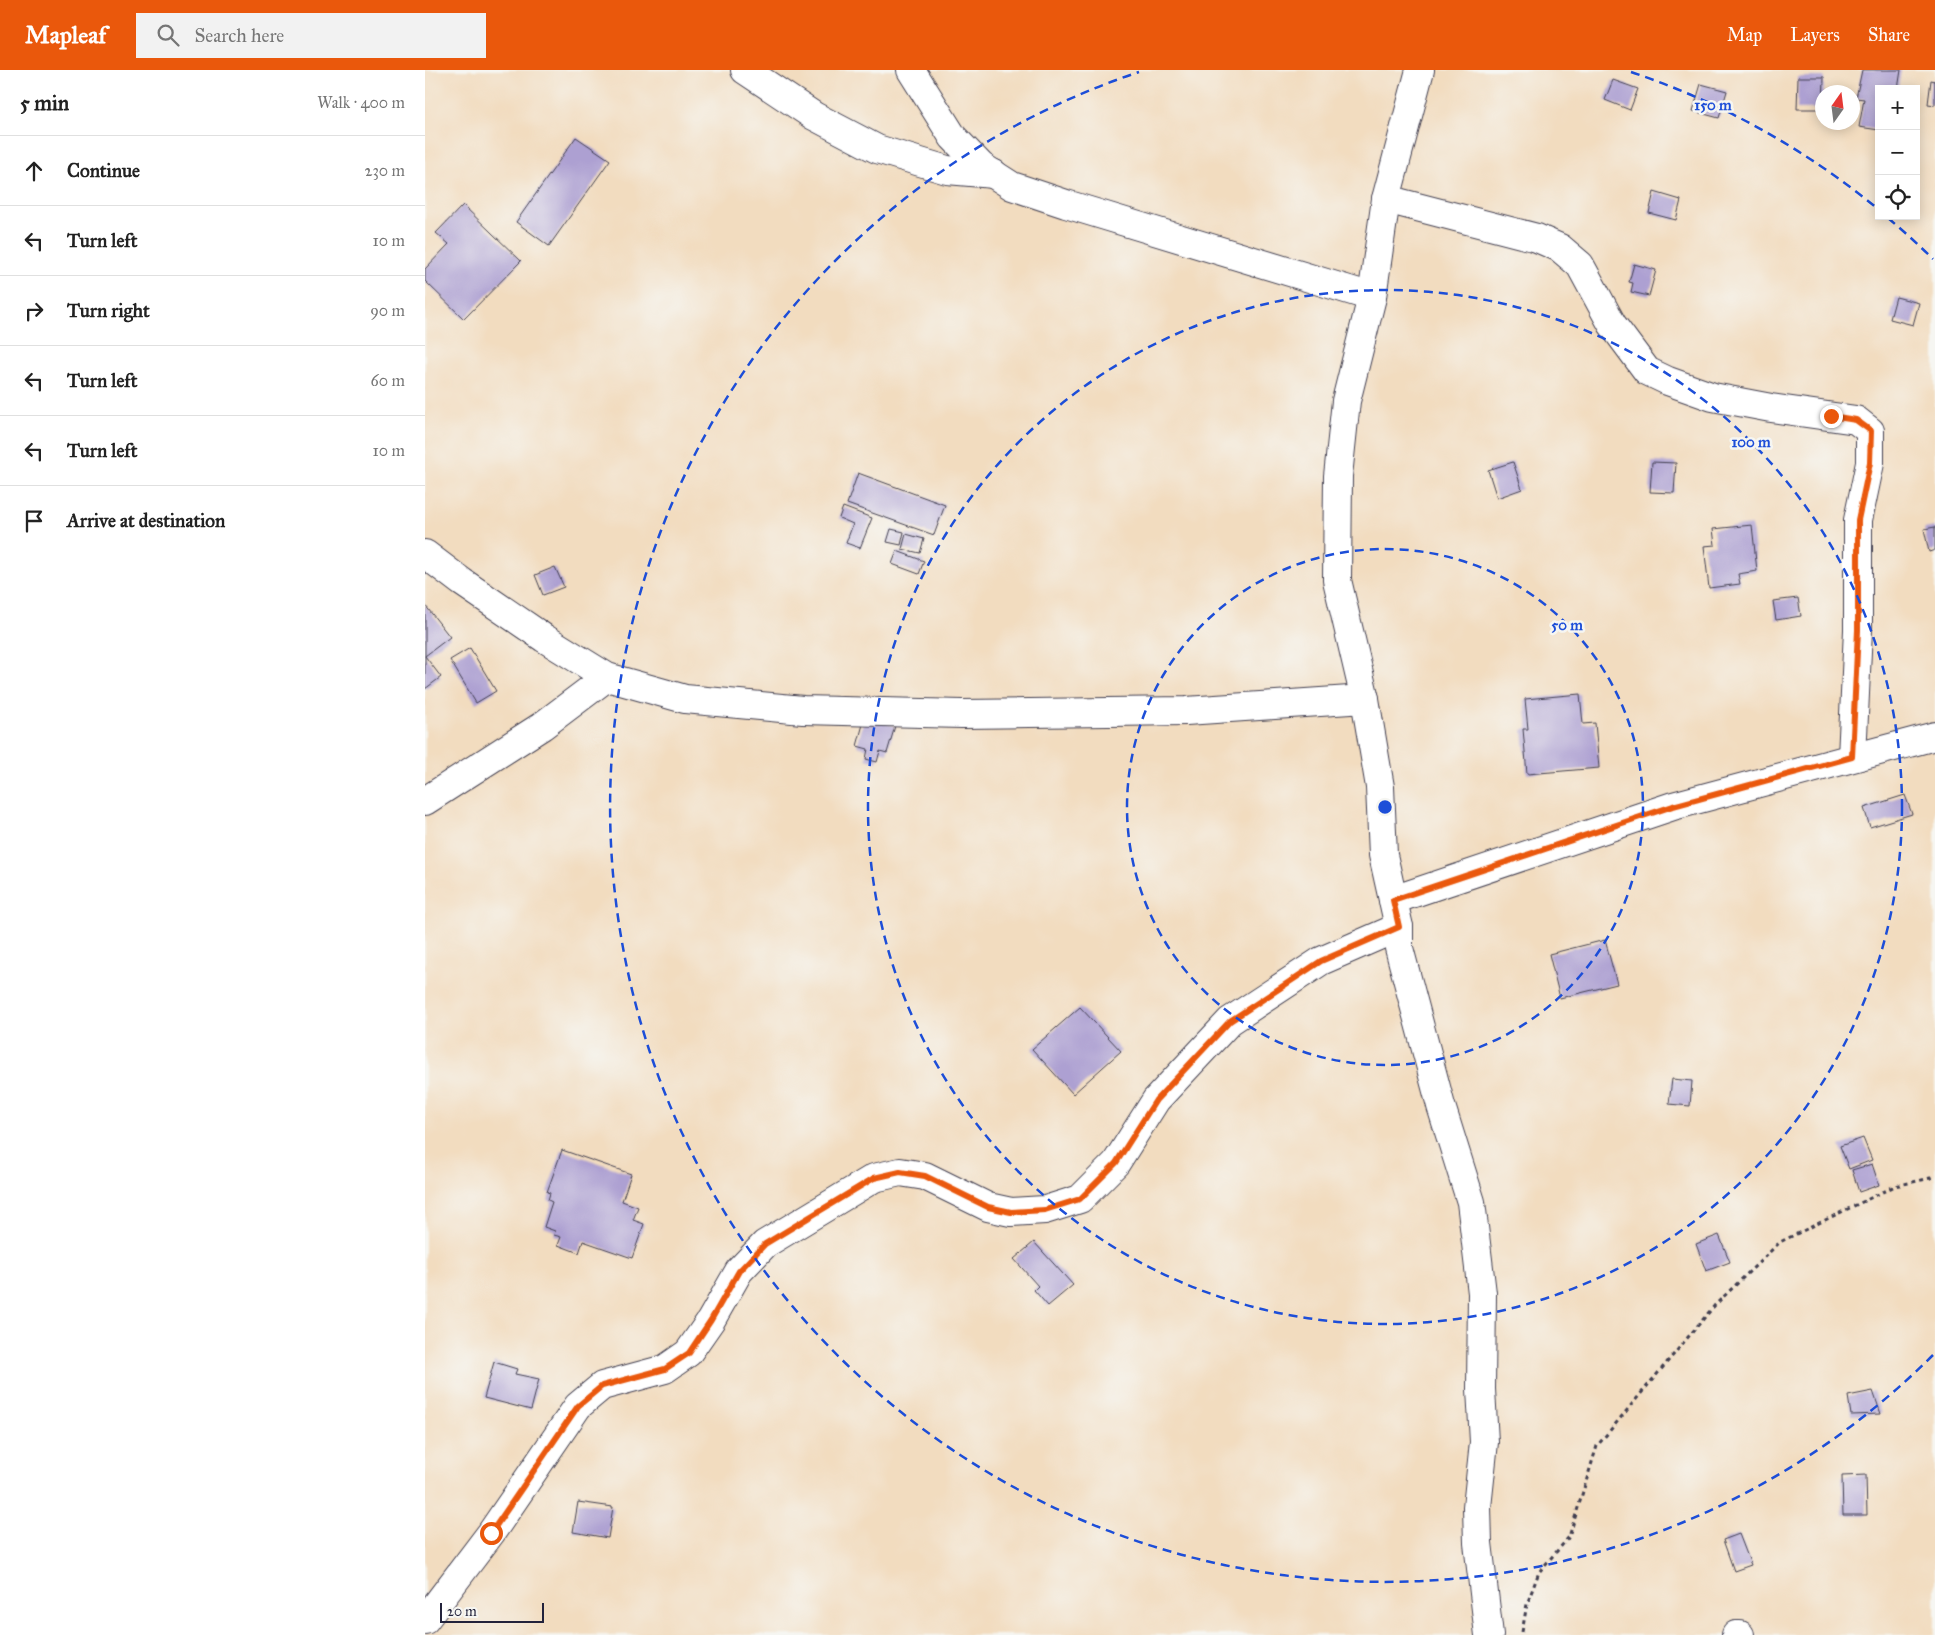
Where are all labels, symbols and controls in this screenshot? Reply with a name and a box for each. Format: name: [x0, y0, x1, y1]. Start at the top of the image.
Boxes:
search box: [136, 13, 486, 58]
text: Mapleaf: [25, 20, 106, 50]
icon: search: [154, 21, 182, 49]
text: Search here: [194, 24, 284, 47]
text: Map: [1727, 24, 1762, 46]
text: Layers: [1790, 24, 1840, 46]
text: Share: [1868, 24, 1910, 46]
north arrow: [1815, 85, 1860, 130]
map controls: [1875, 85, 1920, 220]
button: +: [1875, 85, 1920, 130]
text: 5 min: [20, 90, 69, 116]
text: Walk · 400 m: [317, 93, 405, 112]
text: 150 m: [1694, 96, 1732, 114]
button: −: [1875, 130, 1920, 175]
icon: ahead: [20, 157, 48, 185]
text: Continue: [67, 159, 140, 182]
text: 230 m: [365, 161, 405, 180]
button: locate: [1875, 175, 1920, 220]
icon: left: [20, 227, 48, 255]
text: Turn left: [67, 229, 137, 252]
text: 10 m: [373, 231, 405, 250]
icon: right: [20, 297, 48, 325]
text: Turn right: [67, 299, 150, 322]
text: 90 m: [370, 301, 405, 320]
icon: left: [20, 367, 48, 395]
text: Turn left: [67, 369, 137, 392]
text: 60 m: [371, 371, 405, 390]
route end: [1820, 405, 1843, 428]
text: 100 m: [1731, 433, 1771, 451]
icon: left: [20, 437, 48, 465]
text: Turn left: [67, 439, 137, 462]
text: 10 m: [373, 441, 405, 460]
icon: arrive: [20, 507, 48, 535]
text: Arrive at destination: [67, 509, 225, 532]
text: 50 m: [1551, 616, 1583, 634]
centre of rings: [1376, 798, 1394, 816]
route start: [480, 1522, 503, 1545]
scale bar: [440, 1600, 544, 1623]
text: 20 m: [447, 1603, 477, 1620]

